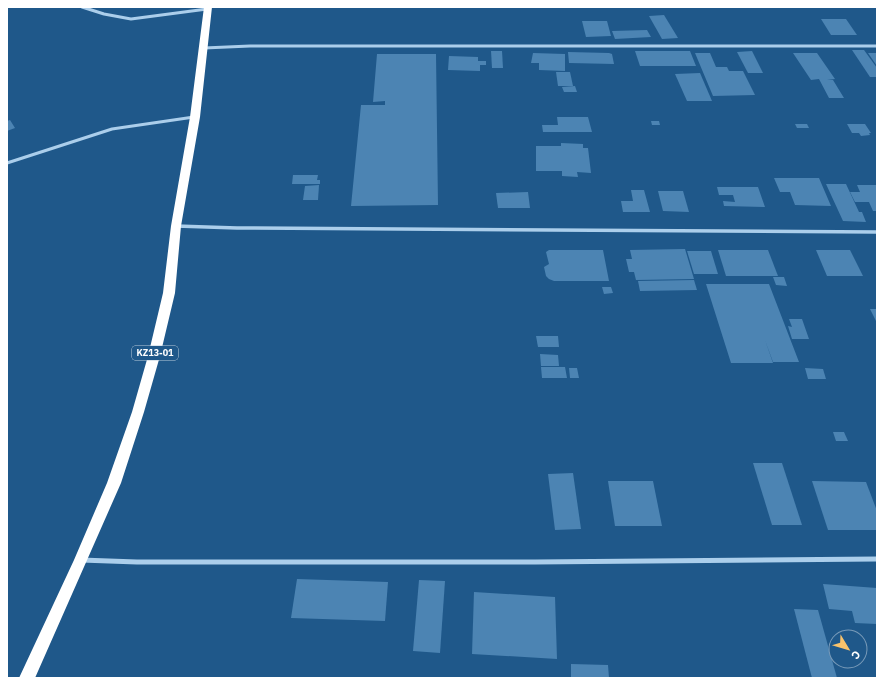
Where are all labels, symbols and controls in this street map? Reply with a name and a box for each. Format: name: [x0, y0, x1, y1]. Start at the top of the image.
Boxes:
road number: KZ13-01: [132, 346, 178, 360]
north arrow: [828, 629, 868, 669]
text: С: [848, 648, 864, 662]

